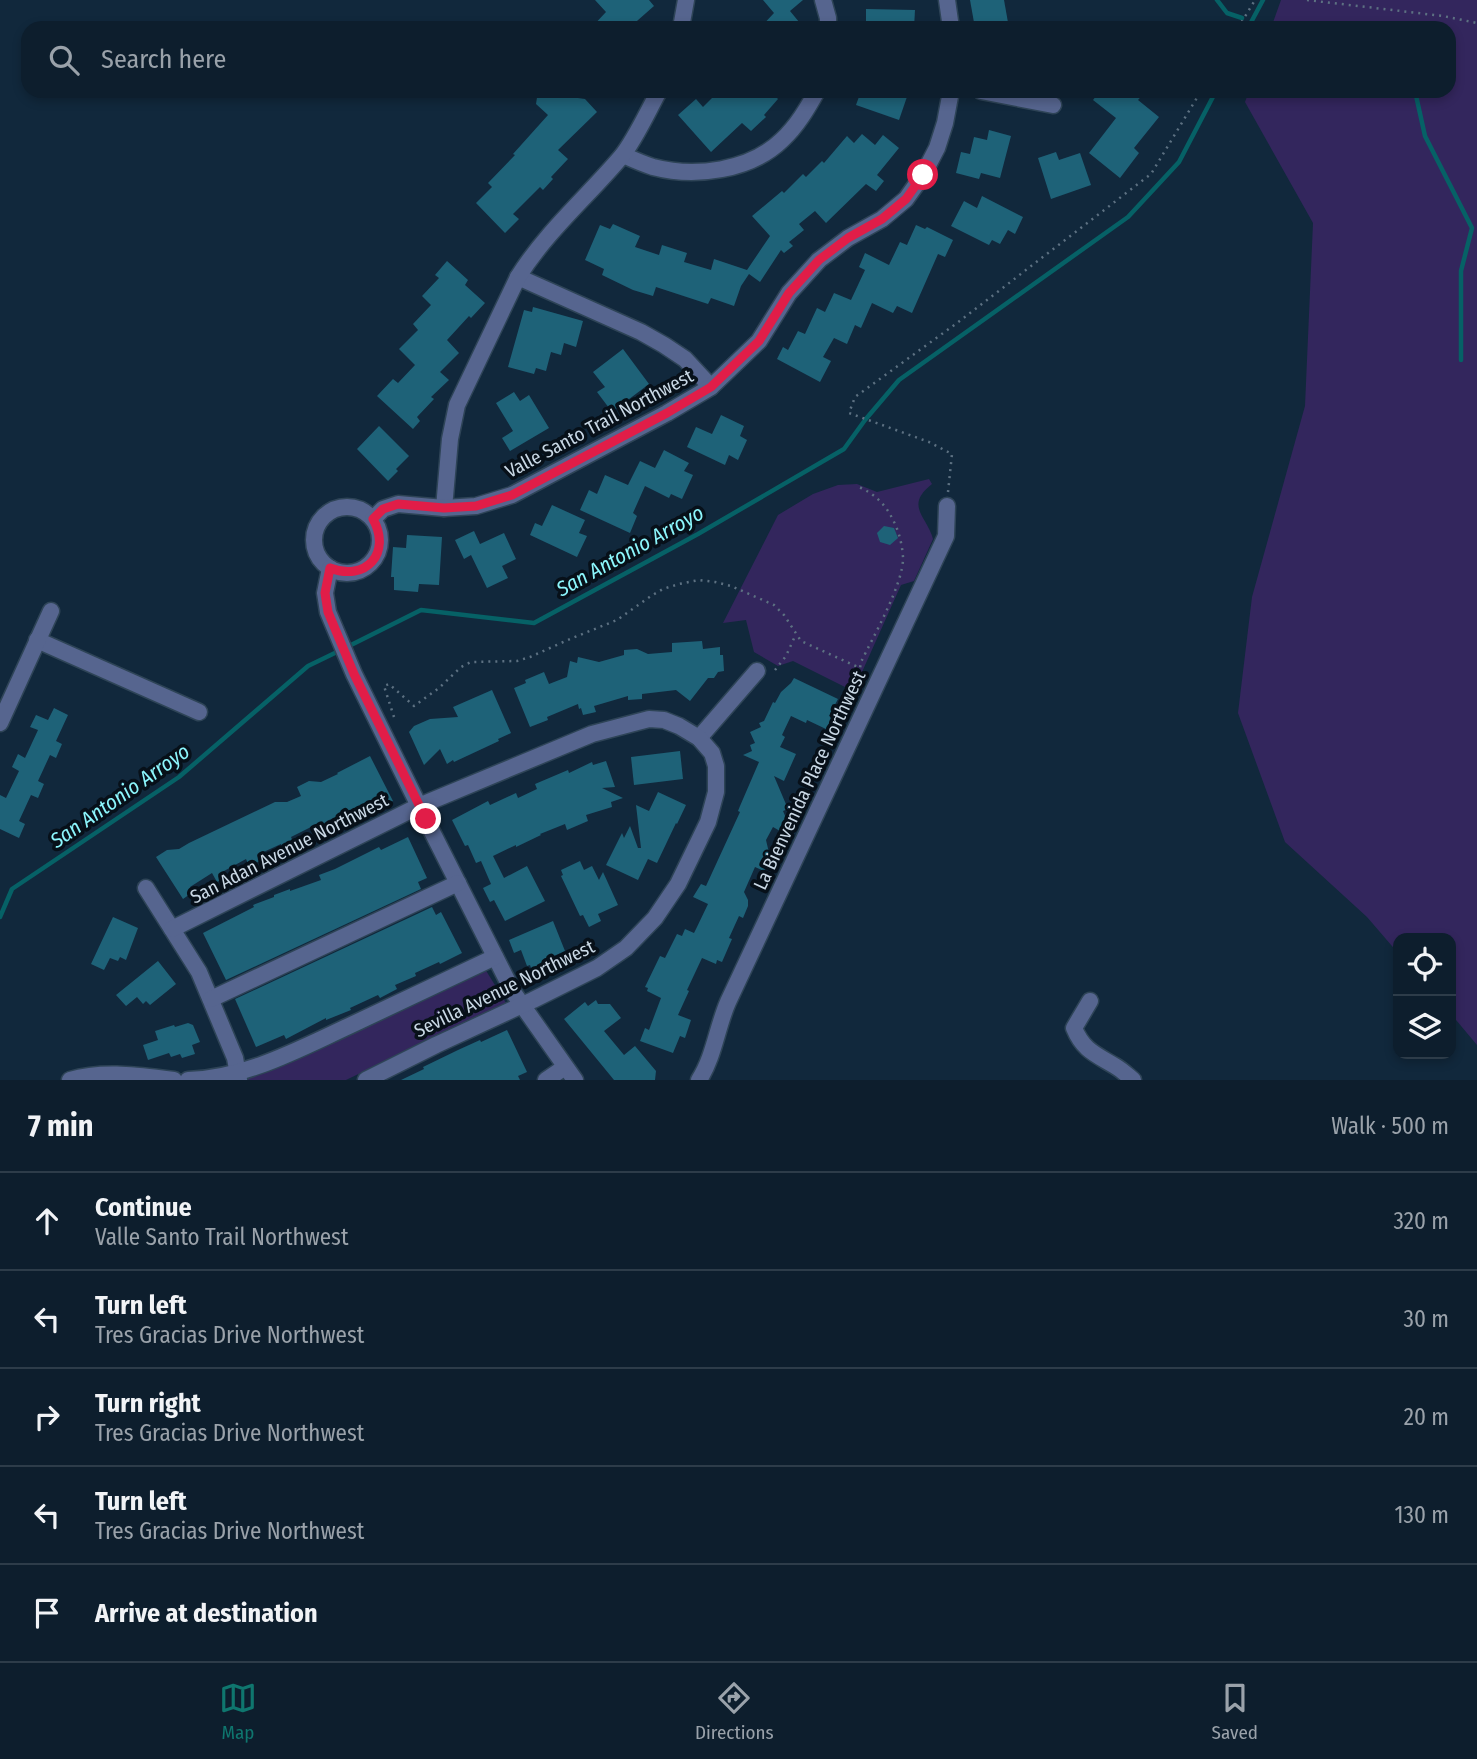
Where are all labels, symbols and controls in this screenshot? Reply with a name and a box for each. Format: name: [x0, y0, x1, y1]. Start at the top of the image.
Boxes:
search box: [21, 21, 1456, 98]
icon: search: [45, 41, 83, 79]
text: Search here: [101, 44, 226, 75]
route start: [907, 159, 938, 190]
street label: Valle Santo Trail Northwest: [501, 364, 698, 483]
water label: San Antonio Arroyo: [551, 500, 708, 603]
street label: La Bienvenida Place Northwest: [748, 666, 871, 893]
water label: San Antonio Arroyo: [44, 738, 195, 854]
street label: San Adan Avenue Northwest: [186, 788, 393, 908]
route end: [410, 803, 441, 834]
map controls: [1393, 933, 1456, 1059]
button: locate: [1393, 933, 1456, 996]
street label: Sevilla Avenue Northwest: [410, 934, 599, 1042]
button: layers: [1393, 996, 1456, 1059]
text: 7 min: [28, 1108, 93, 1144]
text: Walk · 500 m: [1331, 1112, 1449, 1140]
text: Continue: [95, 1192, 192, 1223]
icon: ahead: [28, 1202, 66, 1240]
text: 320 m: [1394, 1207, 1449, 1235]
text: Valle Santo Trail Northwest: [95, 1223, 348, 1251]
text: Turn left: [95, 1290, 187, 1321]
icon: left: [28, 1300, 66, 1338]
text: 30 m: [1404, 1305, 1449, 1333]
text: Tres Gracias Drive Northwest: [95, 1321, 364, 1349]
text: Turn right: [95, 1388, 201, 1419]
icon: right: [28, 1398, 66, 1436]
text: 20 m: [1404, 1403, 1449, 1431]
text: Tres Gracias Drive Northwest: [95, 1419, 364, 1447]
text: Turn left: [95, 1486, 187, 1517]
icon: left: [28, 1496, 66, 1534]
text: 130 m: [1395, 1501, 1449, 1529]
text: Tres Gracias Drive Northwest: [95, 1517, 364, 1545]
icon: arrive: [28, 1594, 66, 1632]
text: Arrive at destination: [95, 1598, 318, 1629]
tab: Map: [219, 1679, 257, 1744]
tab: Directions: [695, 1679, 774, 1744]
tab: Saved: [1212, 1679, 1258, 1744]

